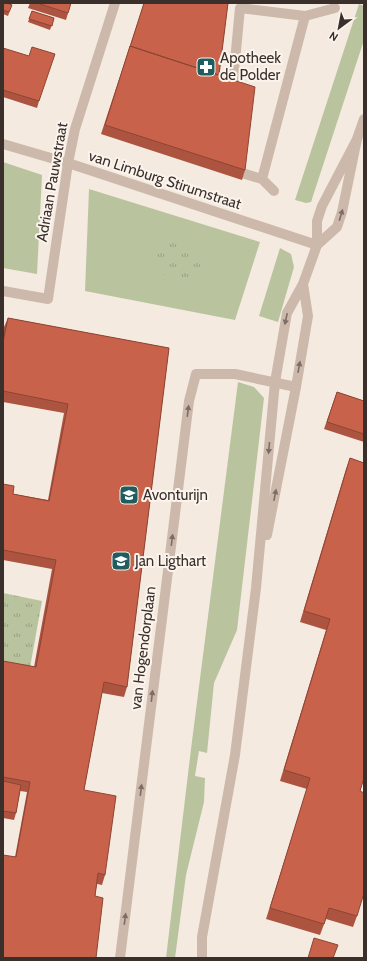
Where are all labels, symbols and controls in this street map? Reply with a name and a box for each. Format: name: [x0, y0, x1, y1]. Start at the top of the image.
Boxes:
north arrow: [319, 8, 359, 48]
text: N: [327, 28, 341, 44]
place label: Apotheek de Polder: [220, 49, 281, 84]
pharmacy icon: Apotheek de Polder: [195, 56, 217, 78]
street label: Adriaan Pauwstraat: [33, 121, 71, 243]
street label: van Limburg Stirumstraat: [86, 147, 244, 213]
one-way arrow: [338, 209, 344, 221]
one-way arrow: [283, 313, 289, 325]
one-way arrow: [297, 361, 303, 373]
one-way arrow: [185, 404, 191, 417]
one-way arrow: [266, 442, 272, 454]
school or university icon: Avonturijn: [118, 484, 140, 506]
place label: Avonturijn: [143, 486, 208, 504]
one-way arrow: [272, 488, 278, 501]
one-way arrow: [169, 533, 175, 546]
school or university icon: Jan Ligthart: [110, 550, 132, 572]
place label: Jan Ligthart: [134, 552, 206, 570]
street label: van Hogendorplaan: [126, 585, 160, 711]
one-way arrow: [149, 690, 155, 702]
one-way arrow: [137, 784, 144, 796]
one-way arrow: [122, 913, 128, 925]

